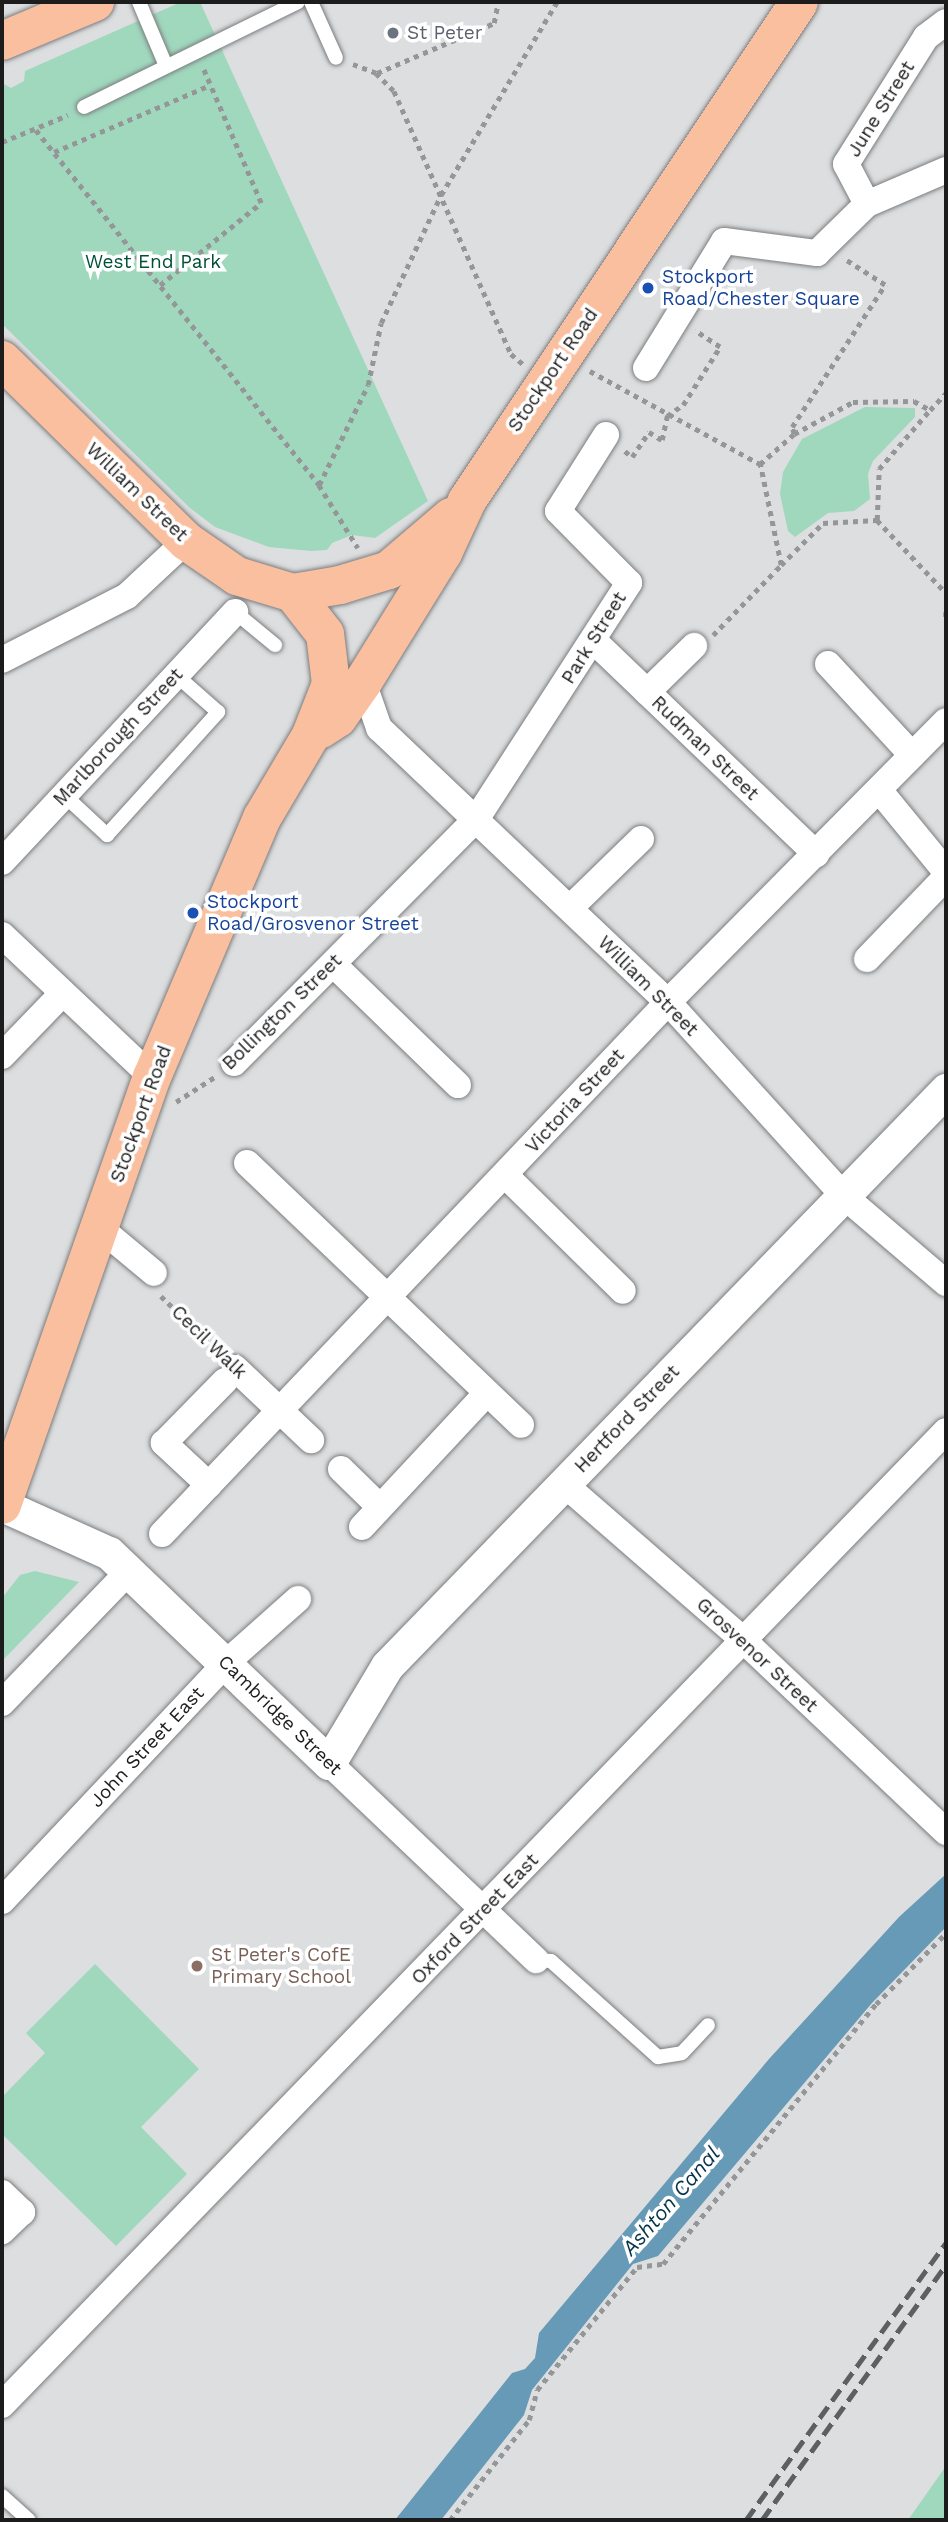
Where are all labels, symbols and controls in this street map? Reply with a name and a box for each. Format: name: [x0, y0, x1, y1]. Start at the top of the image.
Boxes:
place label: St Peter: [407, 22, 482, 44]
marker: St Peter: [385, 25, 401, 41]
street label: June Street: [843, 57, 919, 161]
park label: West End Park: [85, 251, 221, 273]
place label: Stockport Road/Chester Square: [662, 266, 860, 310]
marker: Stockport Road/Chester Square: [640, 280, 656, 296]
street label: Stockport Road: [503, 304, 603, 436]
street label: William Street: [81, 438, 193, 546]
street label: Park Street: [557, 588, 631, 688]
street label: Marlborough Street: [48, 663, 188, 811]
street label: Rudman Street: [647, 691, 763, 805]
place label: Stockport Road/Grosvenor Street: [207, 891, 419, 935]
marker: Stockport Road/Grosvenor Street: [185, 905, 201, 921]
street label: William Street: [593, 931, 703, 1041]
street label: Bollington Street: [218, 949, 346, 1075]
street label: Stockport Road: [106, 1042, 176, 1186]
street label: Victoria Street: [521, 1044, 629, 1158]
street label: Cecil Walk: [166, 1300, 252, 1384]
street label: Hertford Street: [570, 1360, 684, 1478]
street label: Grosvenor Street: [692, 1593, 822, 1717]
street label: Cambridge Street: [213, 1650, 347, 1780]
street label: John Street East: [85, 1682, 209, 1812]
street label: Oxford Street East: [407, 1849, 543, 1989]
place label: St Peter's CofE Primary School: [211, 1944, 351, 1988]
marker: St Peter's CofE Primary School: [189, 1958, 205, 1974]
water label: Ashton Canal: [617, 2141, 725, 2261]

